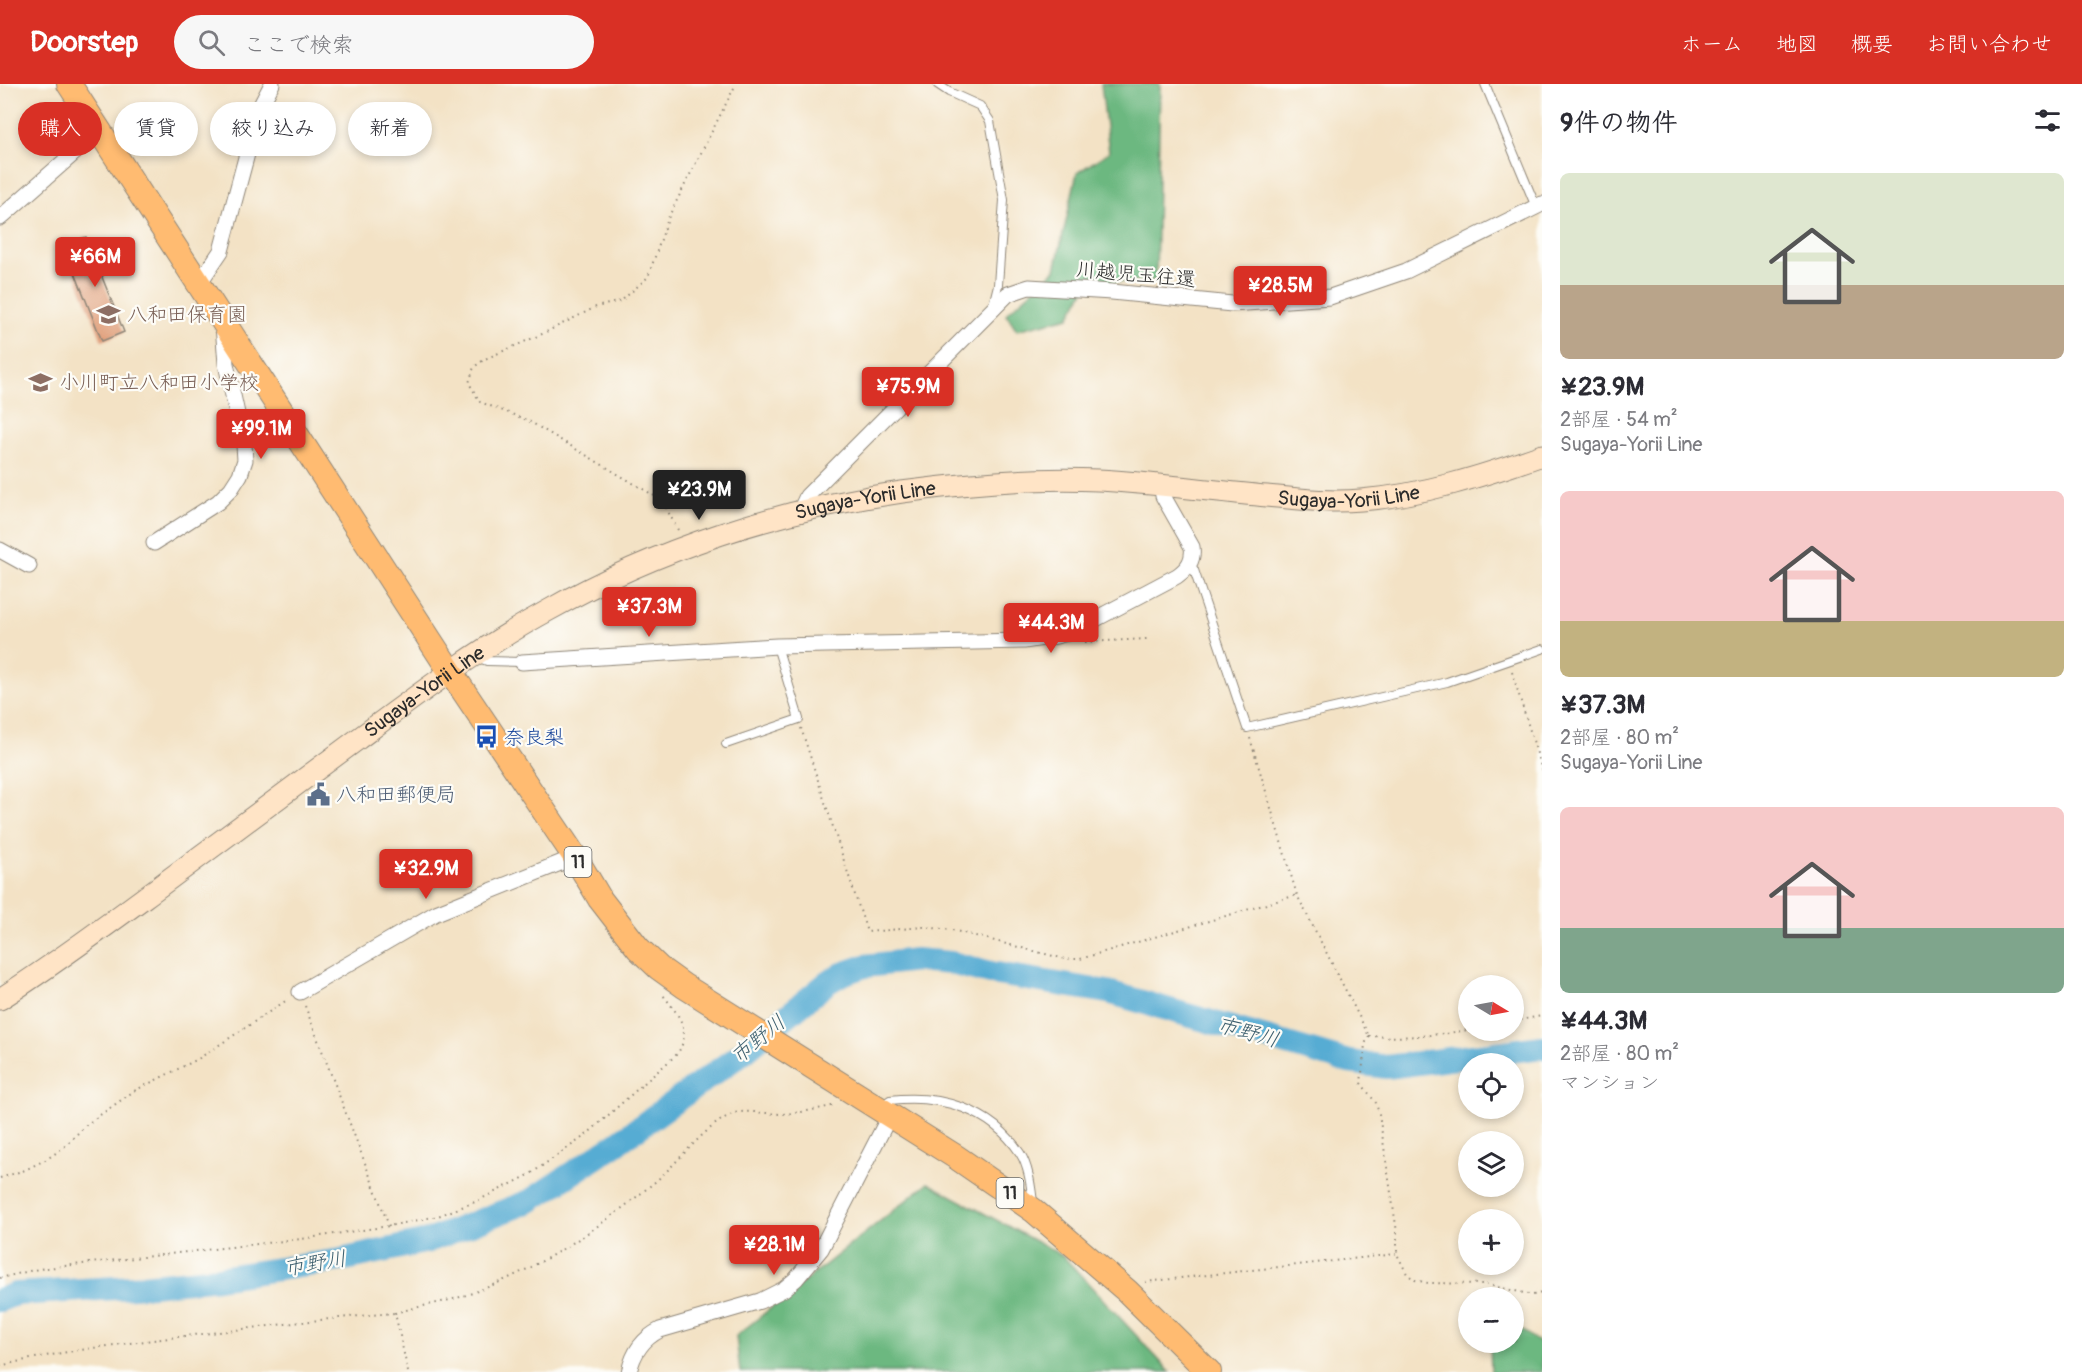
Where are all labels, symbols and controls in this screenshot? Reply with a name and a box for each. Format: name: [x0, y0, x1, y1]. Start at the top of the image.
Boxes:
search box: [174, 15, 594, 69]
text: Doorstep: [30, 25, 138, 60]
icon: search: [195, 26, 228, 59]
text: ここで検索: [243, 31, 353, 59]
text: ホーム: [1681, 31, 1743, 58]
text: 地図: [1776, 31, 1818, 58]
text: 概要: [1851, 31, 1893, 58]
text: お問い合わせ: [1926, 31, 2052, 58]
chip: 購入: [18, 102, 102, 156]
chip: 賃貸: [114, 102, 198, 156]
chip: 絞り込み: [210, 102, 336, 156]
chip: 新着: [348, 102, 432, 156]
icon: filters: [2031, 104, 2064, 137]
text: 9件の物件: [1560, 107, 1677, 139]
icon: home: [1758, 212, 1866, 320]
pin: ¥66M: [59, 237, 131, 288]
text: ¥66M: [69, 244, 121, 269]
street label: 川越児玉往還: [1075, 257, 1197, 292]
pin: ¥28.5M: [1231, 266, 1329, 317]
text: ¥28.5M: [1248, 273, 1312, 298]
school or university icon: 八和田保育園: [96, 301, 122, 327]
place label: 八和田保育園: [127, 302, 247, 327]
pin: ¥75.9M: [859, 367, 957, 418]
school or university icon: 小川町立八和田小学校: [28, 369, 54, 395]
place label: 小川町立八和田小学校: [59, 370, 259, 395]
text: ¥23.9M: [1560, 371, 1644, 403]
text: ¥75.9M: [876, 374, 940, 399]
text: 2部屋 · 54 m²: [1560, 407, 1678, 432]
pin: ¥99.1M: [212, 409, 310, 460]
text: ¥99.1M: [230, 416, 292, 441]
text: Sugaya-Yorii Line: [1560, 432, 1702, 457]
pin: ¥23.9M: [650, 470, 748, 521]
street label: Sugaya-Yorii Line: [792, 476, 937, 525]
text: ¥23.9M: [667, 477, 731, 502]
street label: Sugaya-Yorii Line: [1276, 480, 1422, 514]
icon: home: [1758, 530, 1866, 638]
pin: ¥37.3M: [600, 587, 698, 638]
text: ¥37.3M: [616, 594, 682, 619]
pin: ¥44.3M: [1002, 603, 1100, 654]
text: ¥44.3M: [1017, 610, 1085, 635]
street label: Sugaya-Yorii Line: [359, 640, 490, 743]
text: ¥37.3M: [1560, 689, 1645, 721]
bus stop icon: 奈良梨: [473, 724, 499, 750]
place label: 奈良梨: [504, 725, 564, 750]
text: 2部屋 · 80 m²: [1560, 725, 1679, 750]
text: Sugaya-Yorii Line: [1560, 750, 1702, 775]
public building icon: 八和田郵便局: [305, 781, 331, 807]
place label: 八和田郵便局: [336, 782, 456, 807]
icon: home: [1758, 846, 1866, 954]
road number: 11: [564, 847, 592, 877]
pin: ¥32.9M: [377, 849, 475, 900]
text: ¥32.9M: [393, 856, 459, 881]
north arrow: [1458, 975, 1524, 1041]
map controls: [1458, 975, 1524, 1353]
text: ¥44.3M: [1560, 1005, 1647, 1037]
water label: 市野川: [725, 1009, 791, 1070]
water label: 市野川: [1214, 1011, 1282, 1054]
text: 2部屋 · 80 m²: [1560, 1041, 1679, 1066]
button: locate: [1458, 1053, 1524, 1119]
text: マンション: [1560, 1070, 1659, 1095]
button: layers: [1458, 1131, 1524, 1197]
road number: 11: [996, 1178, 1024, 1208]
button: +: [1458, 1209, 1524, 1275]
pin: ¥28.1M: [725, 1225, 823, 1276]
text: ¥28.1M: [743, 1232, 805, 1257]
water label: 市野川: [282, 1245, 348, 1282]
button: −: [1458, 1287, 1524, 1353]

